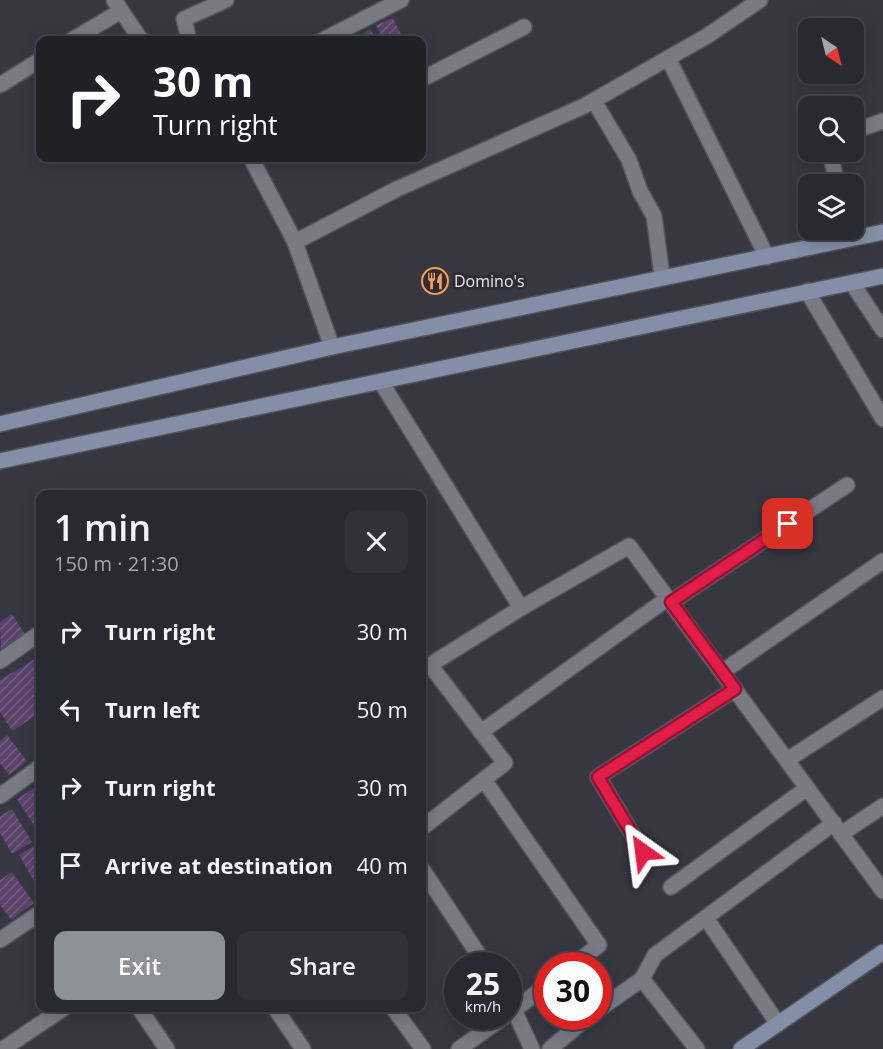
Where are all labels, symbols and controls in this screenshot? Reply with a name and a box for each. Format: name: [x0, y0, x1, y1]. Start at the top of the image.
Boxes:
north arrow: [798, 18, 864, 84]
map controls: [798, 18, 864, 240]
text: 30 m: [153, 52, 253, 109]
icon: right: [54, 60, 132, 138]
button: search: [798, 96, 864, 162]
text: Turn right: [153, 106, 278, 143]
button: layers: [798, 174, 864, 240]
restaurant icon: Domino's: [420, 266, 450, 296]
place label: Domino's: [454, 270, 525, 292]
pin: [762, 498, 813, 549]
text: 1 min: [54, 503, 151, 552]
icon: arrive: [771, 507, 804, 540]
button: close: [345, 510, 408, 573]
text: 150 m · 21:30: [54, 550, 179, 577]
icon: right: [54, 615, 87, 648]
text: Turn right: [105, 616, 216, 646]
text: 30 m: [357, 616, 408, 646]
icon: left: [54, 693, 87, 726]
text: Turn left: [105, 694, 200, 724]
text: 50 m: [357, 694, 408, 724]
icon: right: [54, 771, 87, 804]
text: Turn right: [105, 772, 216, 802]
text: 30 m: [357, 772, 408, 802]
position arrow: [611, 820, 675, 884]
icon: arrive: [54, 849, 87, 882]
text: Arrive at destination: [105, 850, 333, 880]
text: 40 m: [357, 850, 408, 880]
button: Exit: [54, 931, 225, 1000]
button: Share: [237, 931, 408, 1000]
speed limit sign: 30: [534, 952, 612, 1030]
text: 25: [466, 963, 500, 1004]
text: km/h: [465, 996, 501, 1016]

